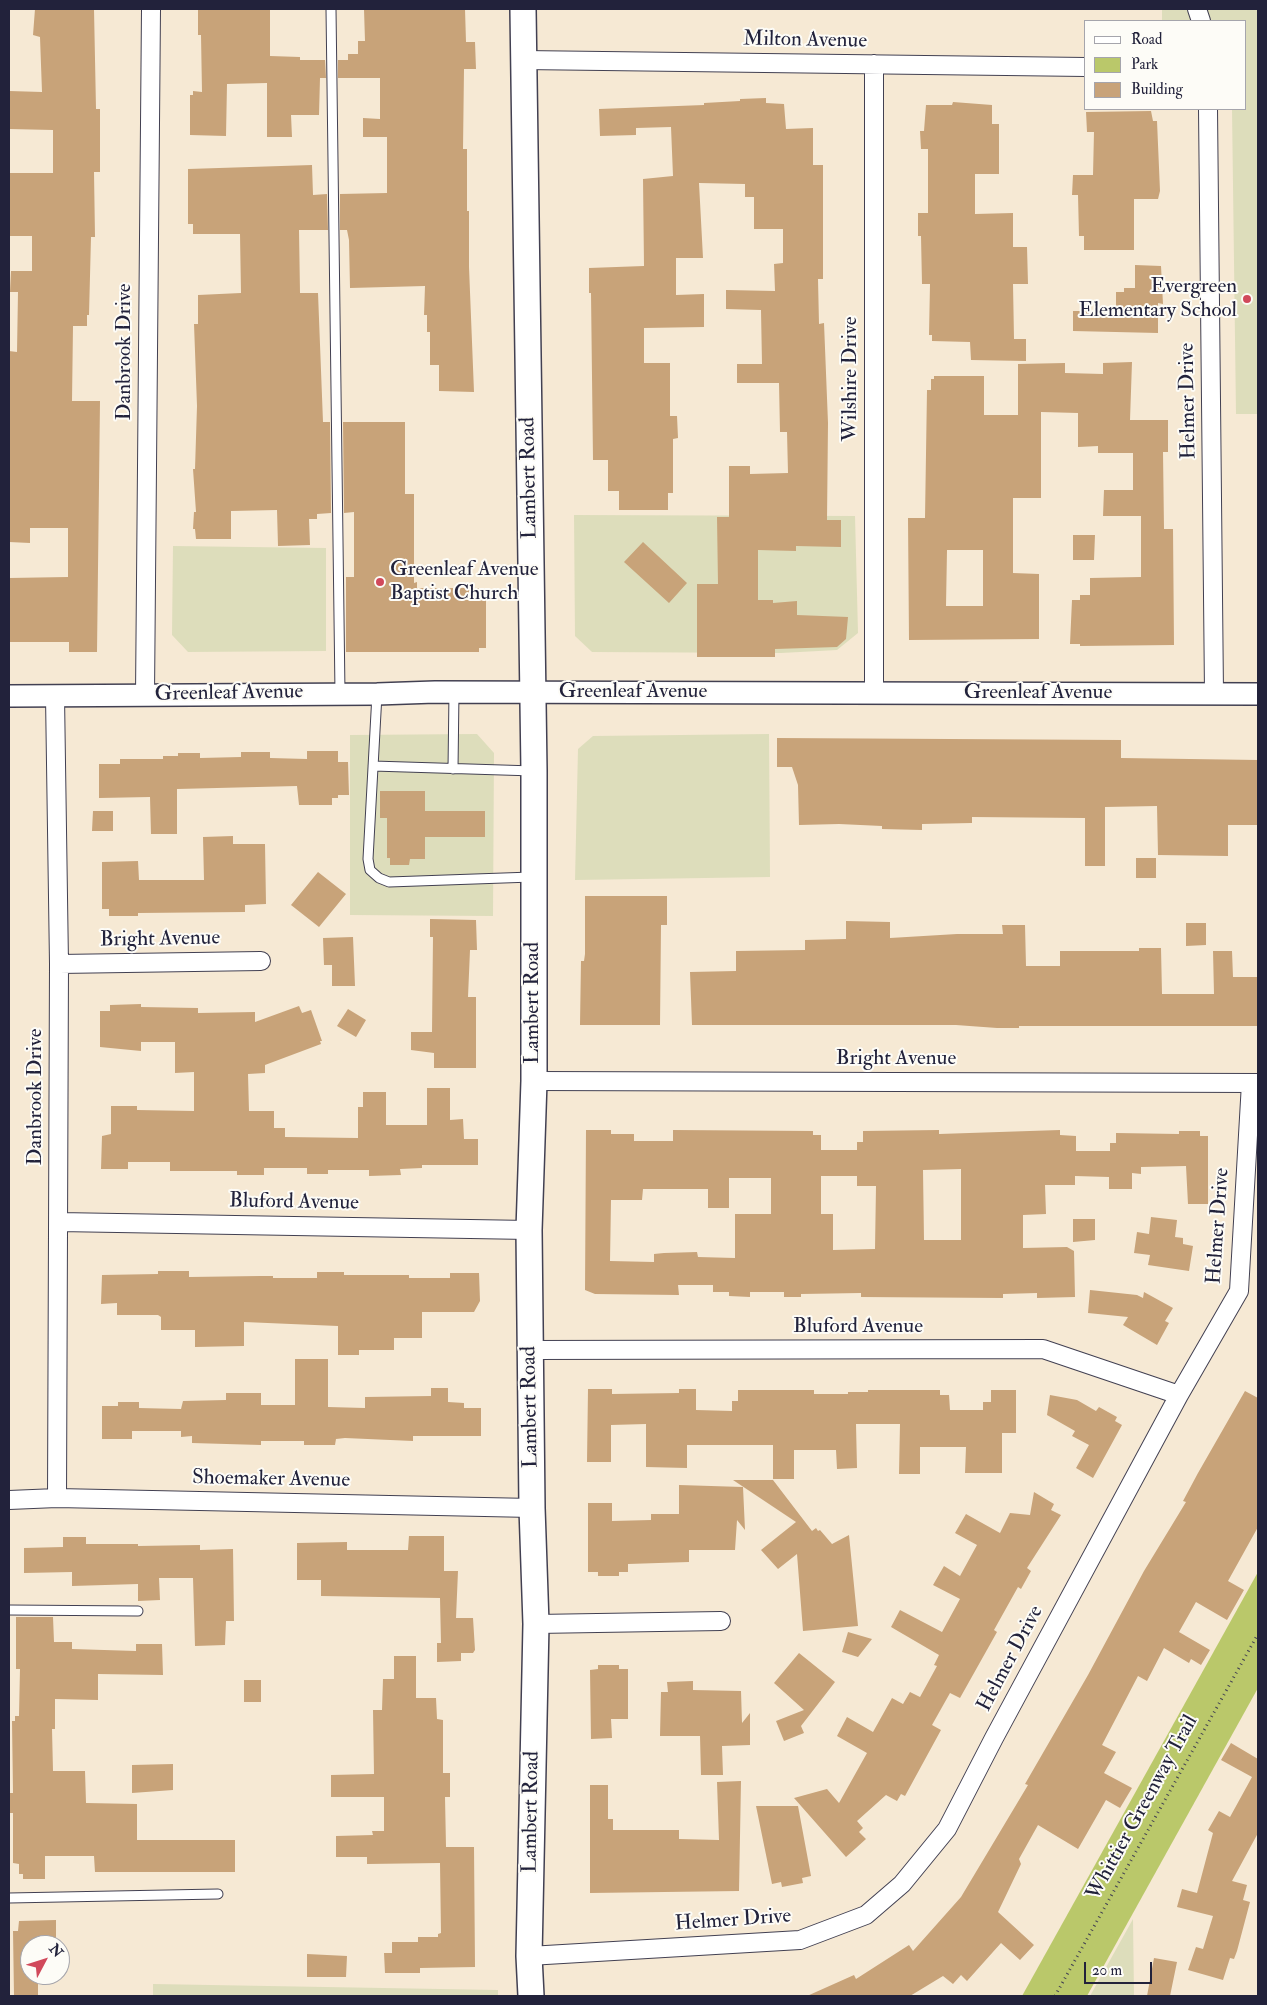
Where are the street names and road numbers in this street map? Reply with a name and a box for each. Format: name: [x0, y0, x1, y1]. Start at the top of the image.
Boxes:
street label: Milton Avenue: [743, 27, 867, 55]
street label: Danbrook Drive: [112, 283, 138, 421]
street label: Wilshire Drive: [838, 316, 864, 442]
street label: Helmer Drive: [1175, 343, 1203, 459]
street label: Lambert Road: [516, 417, 544, 539]
street label: Greenleaf Avenue: [559, 679, 707, 705]
street label: Greenleaf Avenue: [155, 680, 303, 708]
street label: Greenleaf Avenue: [964, 680, 1112, 706]
street label: Bright Avenue: [100, 926, 220, 954]
street label: Lambert Road: [520, 942, 546, 1064]
street label: Danbrook Drive: [23, 1028, 49, 1166]
street label: Bright Avenue: [836, 1046, 956, 1072]
street label: Helmer Drive: [1202, 1167, 1236, 1285]
street label: Bluford Avenue: [229, 1189, 359, 1217]
street label: Bluford Avenue: [793, 1314, 923, 1340]
street label: Lambert Road: [517, 1346, 545, 1468]
street label: Shoemaker Avenue: [192, 1466, 350, 1494]
street label: Helmer Drive: [973, 1602, 1049, 1716]
street label: Whittier Greenway Trail: [1082, 1711, 1204, 1905]
street label: Lambert Road: [518, 1751, 546, 1873]
street label: Helmer Drive: [674, 1904, 792, 1938]

